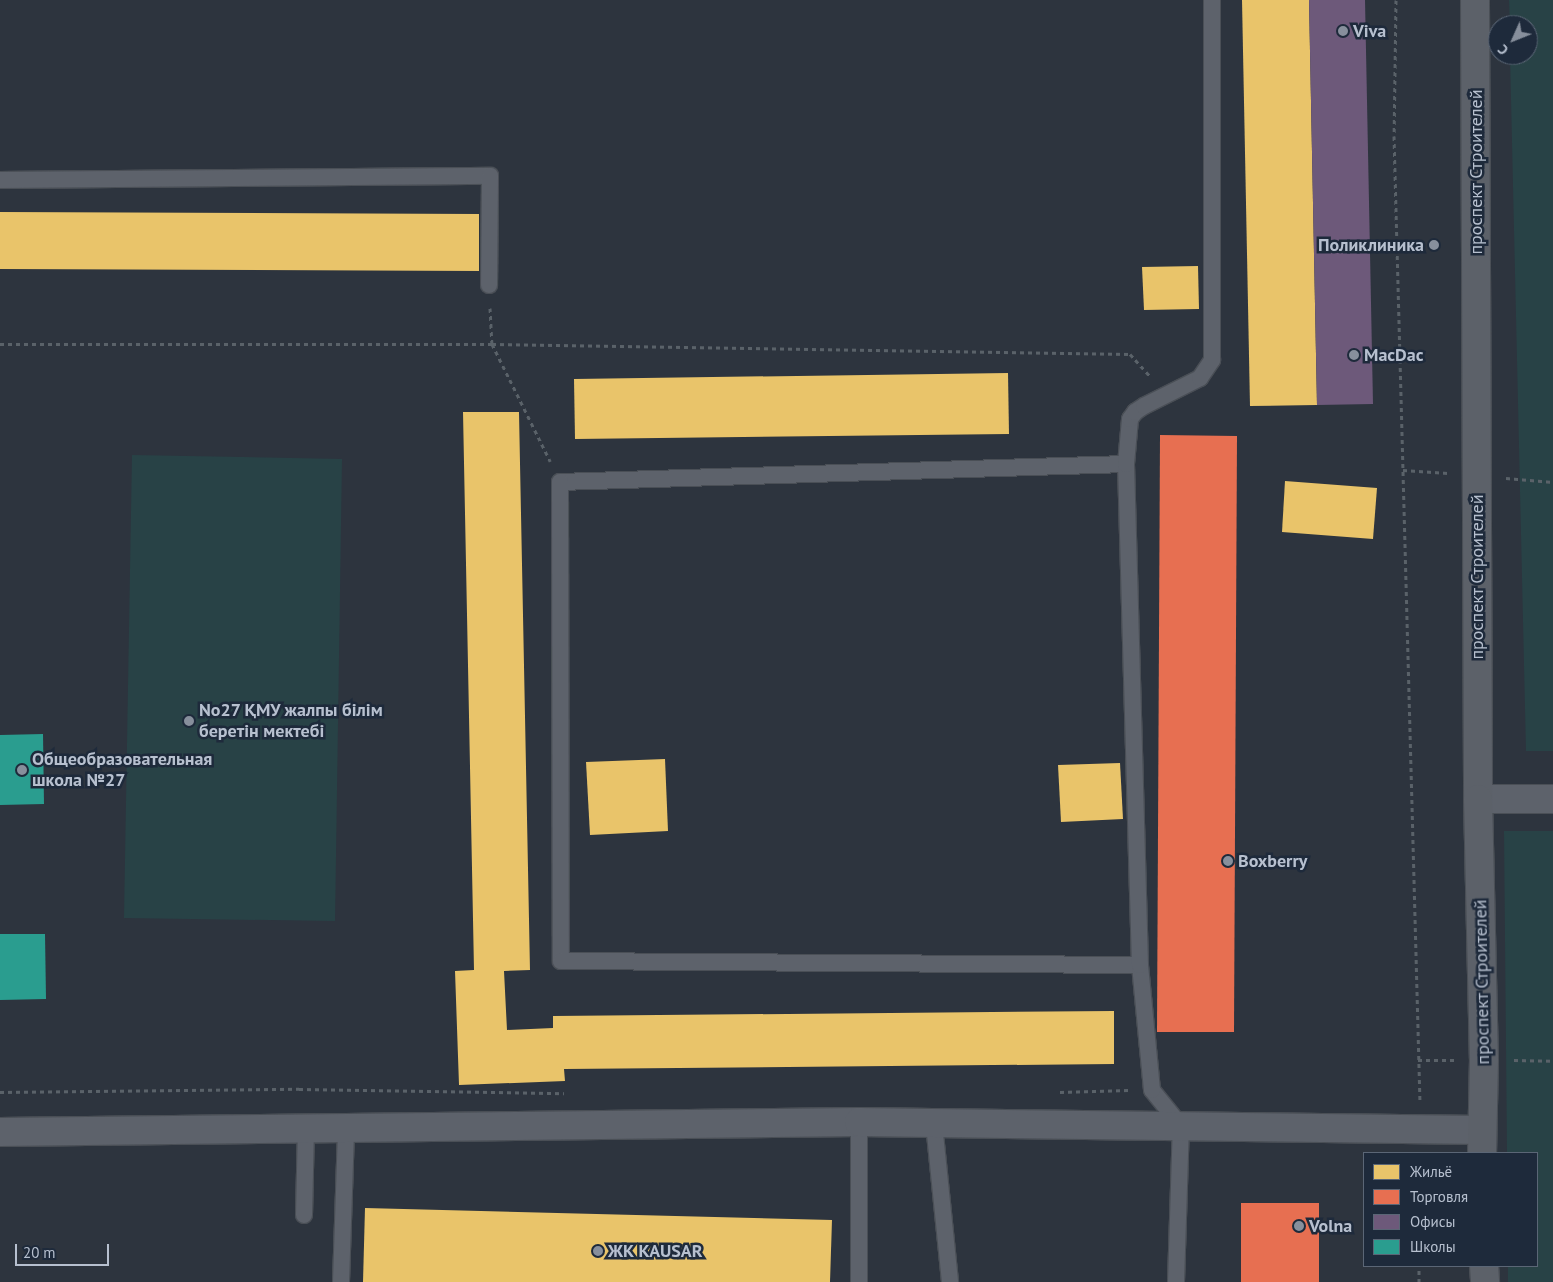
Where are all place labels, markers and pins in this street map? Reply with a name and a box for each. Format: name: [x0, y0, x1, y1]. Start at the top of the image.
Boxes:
place label: Viva: [1353, 20, 1386, 42]
marker: Viva: [1337, 25, 1349, 37]
place label: Поликлиника: [1318, 234, 1424, 256]
marker: Поликлиника: [1428, 239, 1440, 251]
place label: MacDac: [1364, 344, 1423, 366]
marker: MacDac: [1348, 349, 1360, 361]
place label: No27 ҚМУ жалпы білім беретін мектебі: [199, 700, 384, 742]
marker: No27 ҚМУ жалпы білім беретін мектебі: [183, 715, 195, 727]
place label: Общеобразовательная школа №27: [32, 749, 212, 792]
marker: Общеобразовательная школа №27: [16, 764, 28, 776]
place label: Boxberry: [1238, 850, 1307, 872]
marker: Boxberry: [1222, 855, 1234, 867]
place label: Volna: [1309, 1215, 1352, 1237]
marker: Volna: [1293, 1220, 1305, 1232]
place label: ЖК KAUSAR: [608, 1240, 703, 1262]
marker: ЖК KAUSAR: [592, 1245, 604, 1257]

